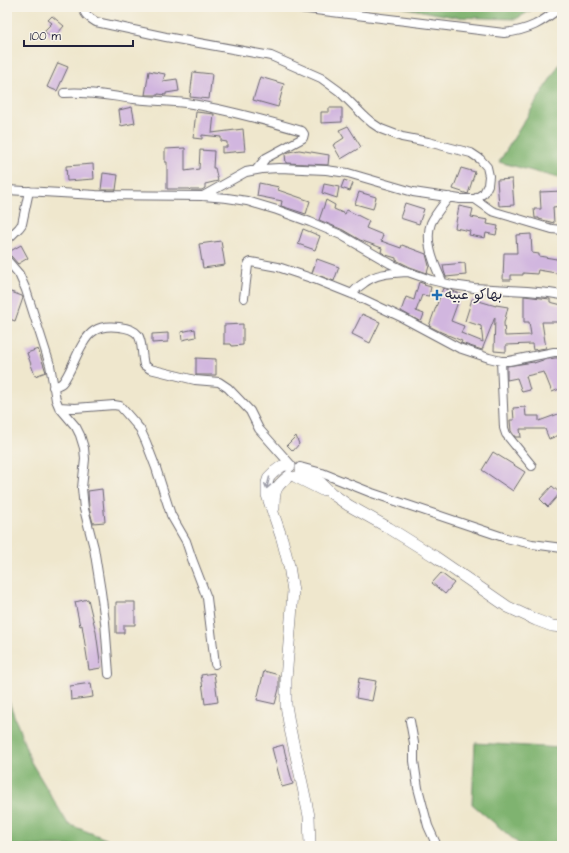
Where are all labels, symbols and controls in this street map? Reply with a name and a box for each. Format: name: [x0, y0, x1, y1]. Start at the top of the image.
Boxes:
scale bar: [24, 22, 133, 48]
text: 100 m: [30, 28, 61, 45]
place label: بهاكو عبيه: [445, 285, 502, 305]
marker: بهاكو عبيه: [432, 290, 442, 300]
one-way arrow: [264, 476, 271, 489]

